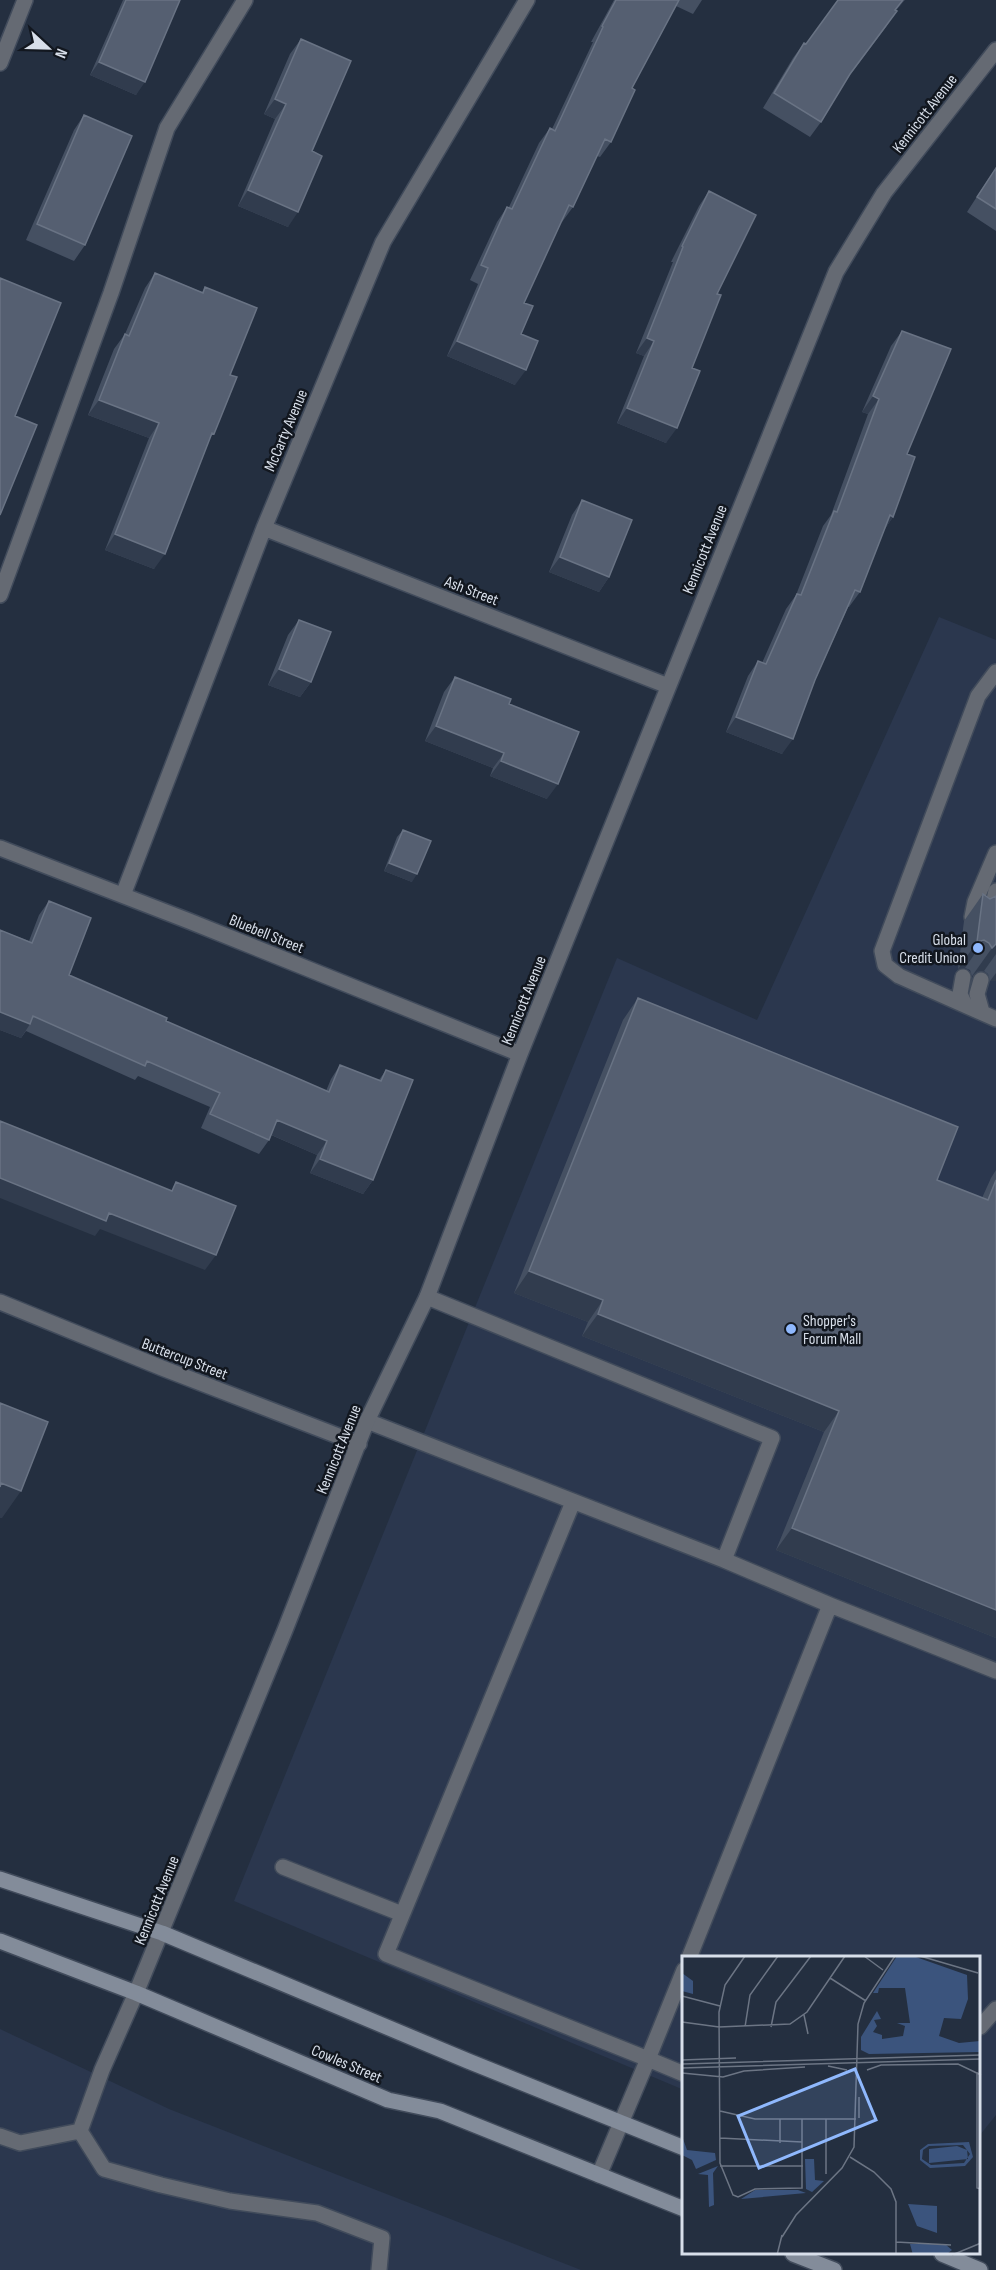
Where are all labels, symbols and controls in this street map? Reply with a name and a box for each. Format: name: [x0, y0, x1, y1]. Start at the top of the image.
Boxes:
north arrow: [18, 18, 78, 78]
text: N: [50, 46, 71, 61]
street label: Kennicott Avenue: [889, 71, 962, 157]
street label: McCarty Avenue: [261, 387, 312, 474]
street label: Kennicott Avenue: [679, 502, 732, 597]
street label: Ash Street: [441, 572, 501, 610]
street label: Bluebell Street: [226, 911, 307, 958]
place label: Global Credit Union: [899, 931, 966, 968]
marker: Global Credit Union: [971, 941, 985, 955]
street label: Kennicott Avenue: [498, 953, 551, 1048]
place label: Shopper's Forum Mall: [803, 1312, 861, 1349]
marker: Shopper's Forum Mall: [784, 1322, 798, 1336]
street label: Buttercup Street: [139, 1334, 230, 1384]
street label: Kennicott Avenue: [313, 1402, 366, 1497]
street label: Kennicott Avenue: [131, 1853, 184, 1948]
inset map: [682, 1956, 981, 2255]
street label: Cowles Street: [308, 2041, 385, 2088]

